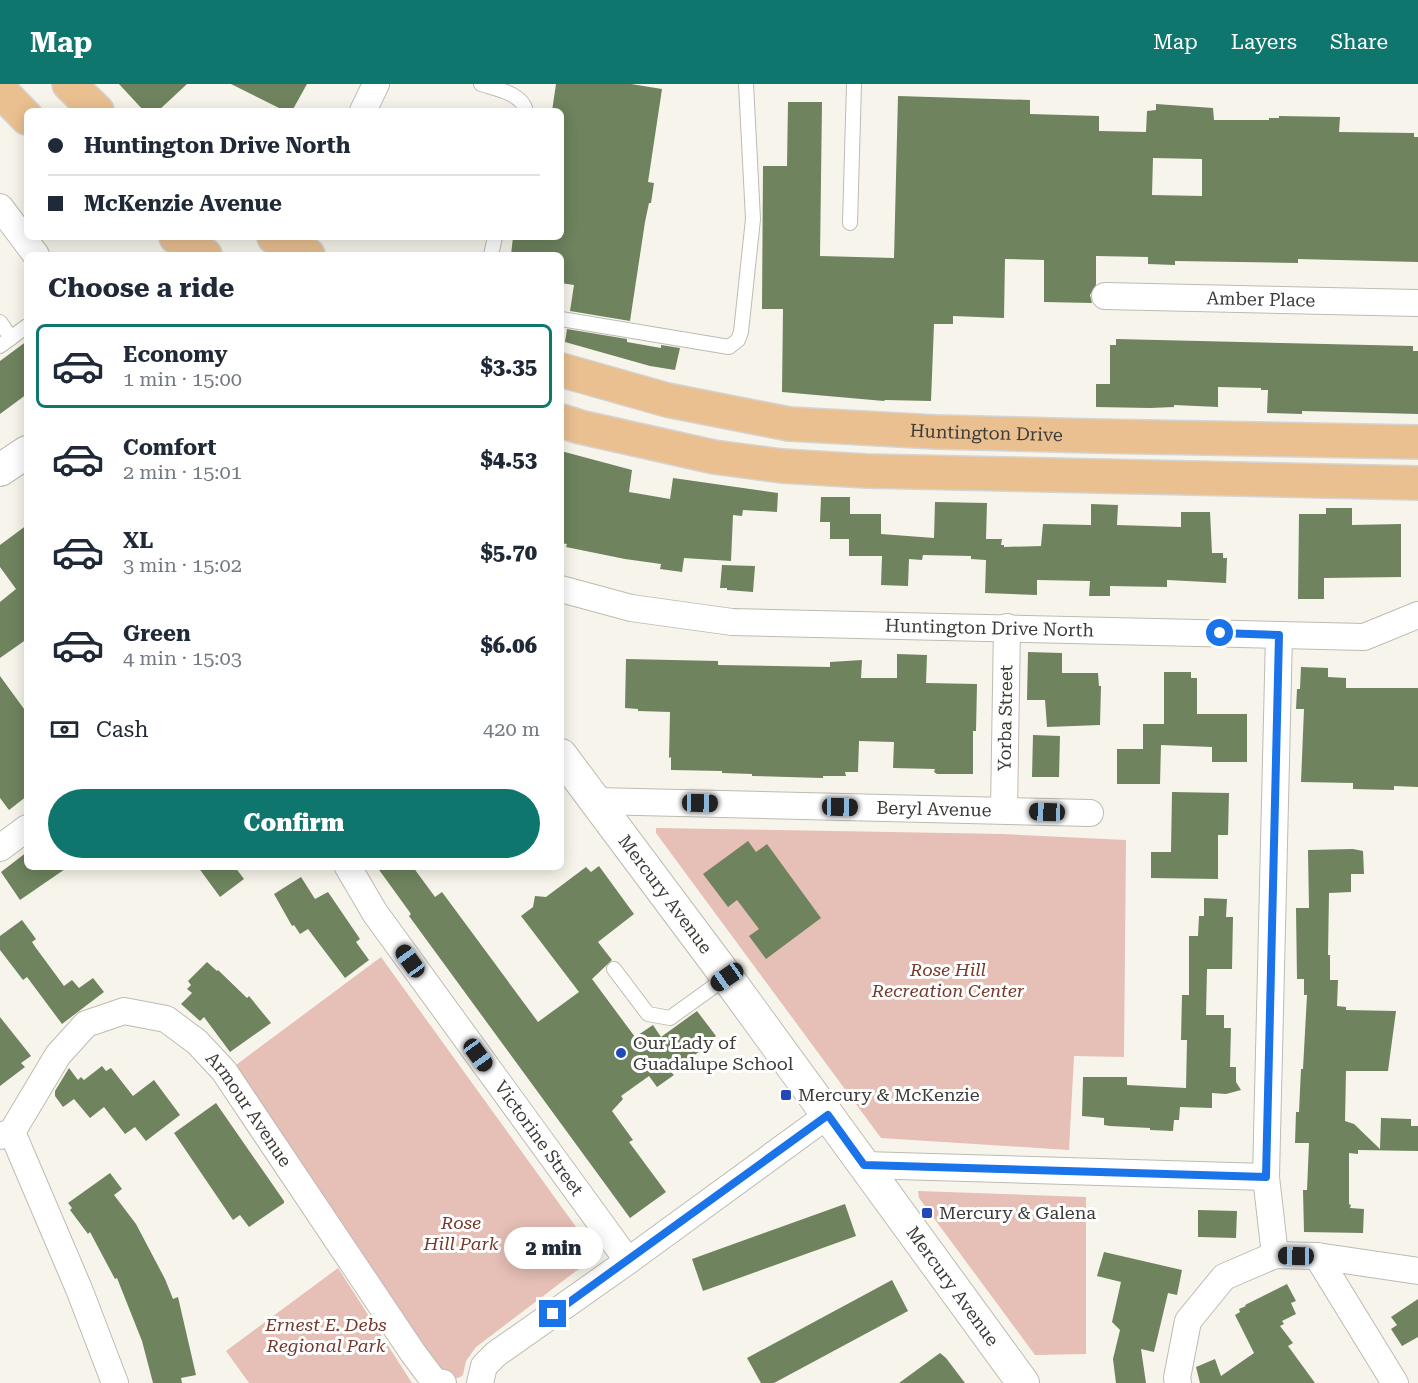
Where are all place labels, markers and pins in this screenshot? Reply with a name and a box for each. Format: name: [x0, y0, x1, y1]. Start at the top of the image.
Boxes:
place label: Our Lady of Guadalupe School: [633, 1032, 794, 1074]
marker: Our Lady of Guadalupe School: [614, 1046, 628, 1060]
place label: Mercury & McKenzie: [798, 1084, 980, 1105]
marker: Mercury & McKenzie: [779, 1088, 793, 1102]
place label: Mercury & Galena: [939, 1202, 1096, 1223]
marker: Mercury & Galena: [920, 1206, 934, 1220]

